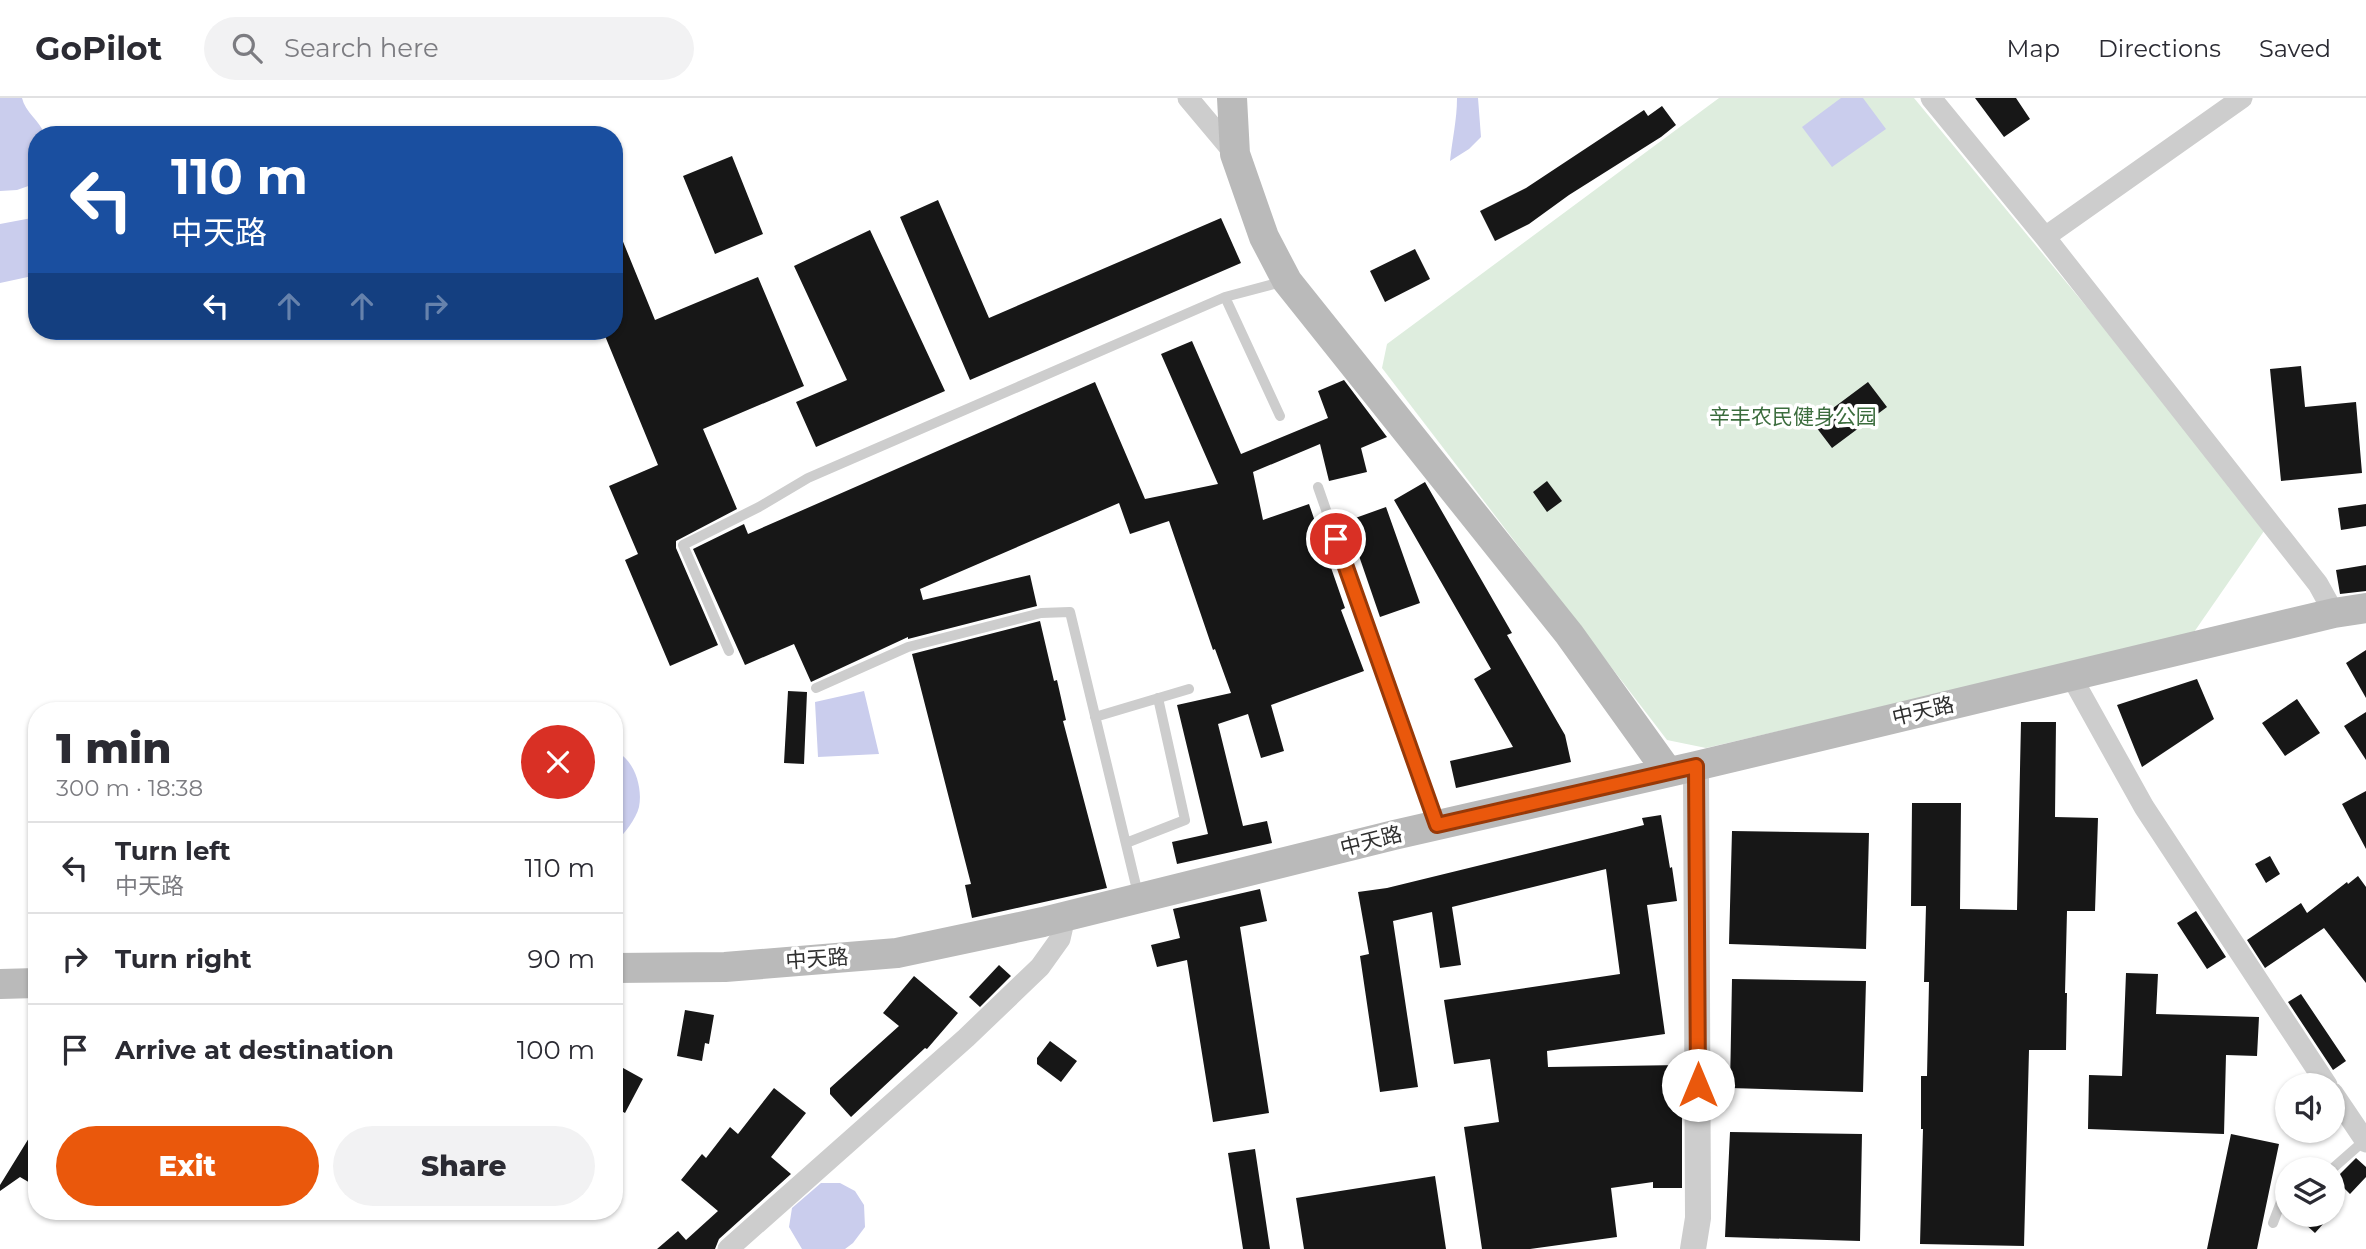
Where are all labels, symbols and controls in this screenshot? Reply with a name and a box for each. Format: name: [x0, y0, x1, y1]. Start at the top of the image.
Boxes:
search box: [204, 17, 694, 80]
text: GoPilot: [35, 28, 162, 68]
icon: search: [228, 29, 266, 67]
text: Search here: [284, 32, 439, 64]
text: Map: [2007, 34, 2060, 63]
text: Directions: [2098, 34, 2221, 63]
text: Saved: [2259, 34, 2331, 63]
text: 110 m: [171, 147, 308, 206]
icon: left: [56, 154, 147, 245]
text: 中天路: [171, 213, 267, 252]
icon: left: [197, 287, 235, 325]
icon: ahead: [270, 287, 308, 325]
icon: ahead: [343, 287, 381, 325]
icon: right: [416, 287, 454, 325]
park label: 辛丰农民健身公园: [1709, 404, 1877, 429]
pin: [1306, 509, 1366, 569]
icon: arrive: [1317, 520, 1355, 558]
street label: 中天路: [1889, 691, 1956, 730]
text: 1 min: [56, 722, 172, 774]
button: close: [521, 725, 595, 799]
text: 300 m · 18:38: [56, 774, 203, 802]
street label: 中天路: [1337, 821, 1404, 860]
text: Turn left: [115, 835, 231, 867]
icon: left: [56, 849, 94, 887]
text: 110 m: [525, 852, 595, 884]
text: 中天路: [115, 872, 184, 900]
icon: right: [56, 940, 94, 978]
text: Turn right: [115, 943, 251, 975]
text: 90 m: [528, 943, 595, 975]
street label: 中天路: [785, 944, 849, 973]
icon: arrive: [56, 1031, 94, 1069]
text: Arrive at destination: [115, 1034, 394, 1066]
text: 100 m: [517, 1034, 595, 1066]
position arrow: [1661, 1048, 1735, 1122]
map controls: [2275, 1073, 2345, 1227]
button: sound: [2275, 1073, 2345, 1143]
button: Exit: [56, 1126, 319, 1206]
button: Share: [333, 1126, 595, 1206]
button: layers: [2275, 1157, 2345, 1227]

